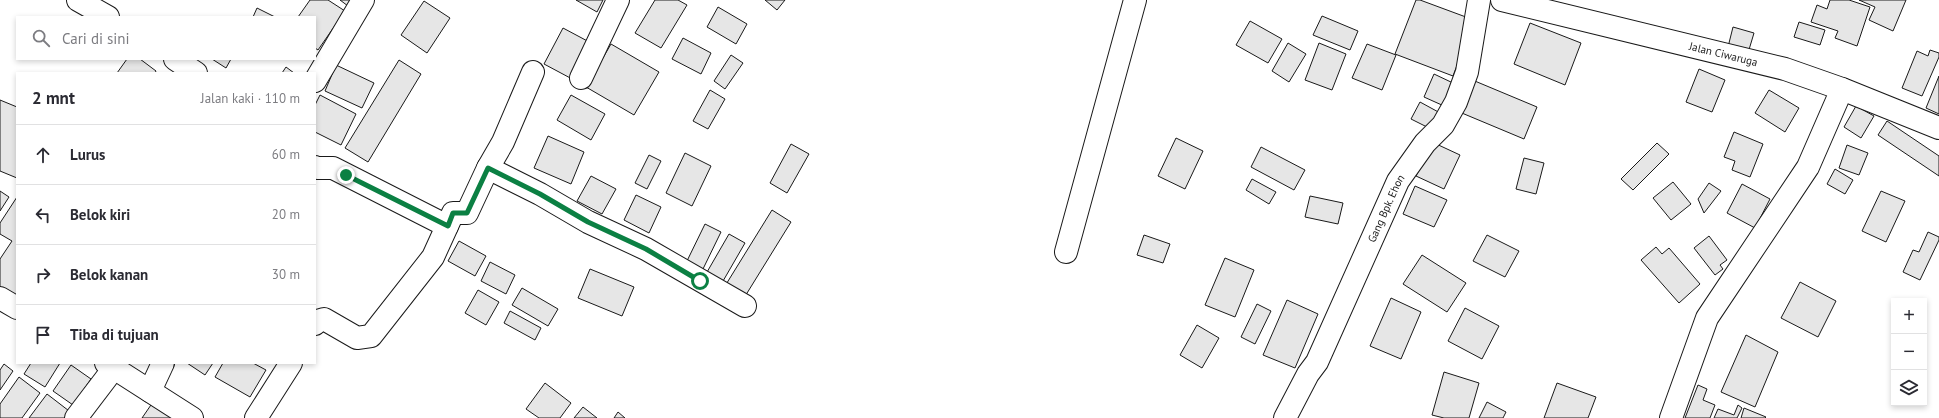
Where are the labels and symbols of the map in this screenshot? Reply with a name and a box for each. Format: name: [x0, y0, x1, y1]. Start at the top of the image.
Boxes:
street label: Jalan Ciwaruga: [1687, 39, 1759, 69]
route end: [337, 166, 355, 184]
street label: Gang Bpk. Ehon: [1364, 172, 1408, 245]
route start: [691, 272, 709, 290]

